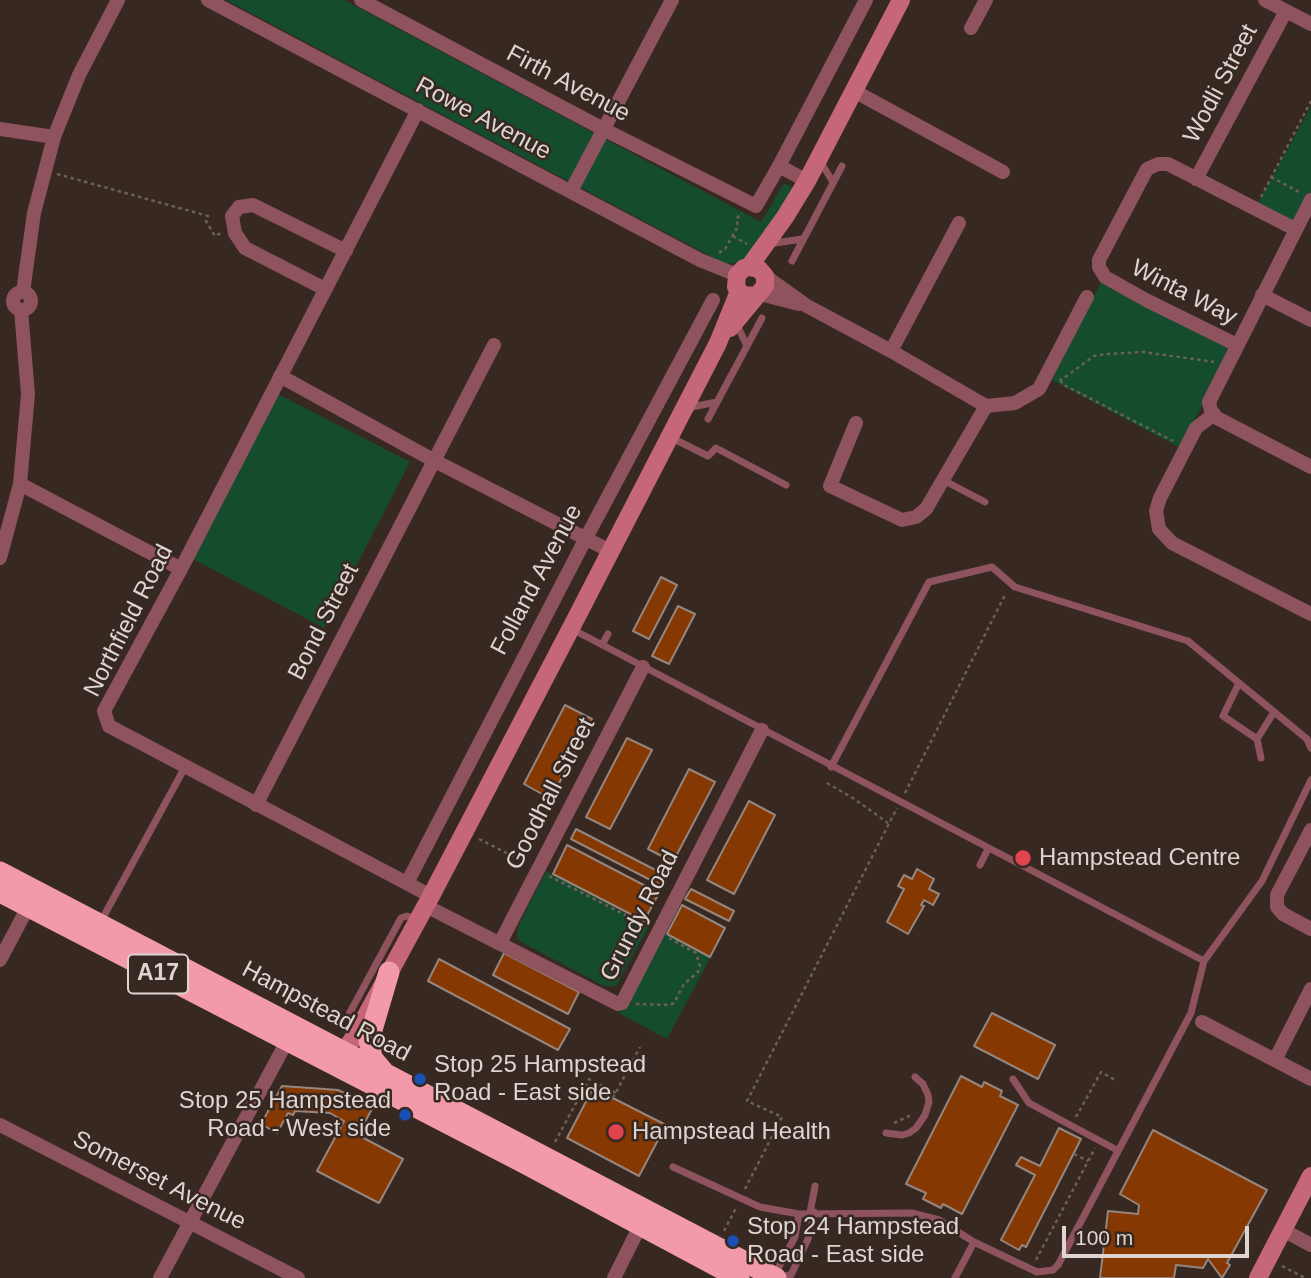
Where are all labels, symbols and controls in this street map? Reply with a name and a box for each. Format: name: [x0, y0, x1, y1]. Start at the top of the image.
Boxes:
street label: Wodli Street: [1178, 20, 1264, 148]
street label: Firth Avenue: [501, 39, 635, 129]
street label: Rowe Avenue: [410, 71, 556, 167]
street label: Winta Way: [1126, 254, 1242, 332]
street label: Folland Avenue: [485, 500, 589, 660]
street label: Northfield Road: [78, 540, 180, 702]
street label: Bond Street: [282, 559, 366, 685]
street label: Goodhall Street: [500, 713, 602, 875]
place label: Hampstead Centre: [1039, 844, 1240, 872]
street label: Grundy Road: [595, 846, 685, 986]
marker: Hampstead Centre: [1013, 848, 1033, 868]
road number: A17: [128, 954, 188, 993]
street label: Hampstead Road: [237, 955, 415, 1069]
place label: Stop 25 Hampstead Road - East side: [434, 1051, 646, 1107]
marker: Stop 25 Hampstead Road - East side: [412, 1071, 428, 1087]
place label: Stop 25 Hampstead Road - West side: [179, 1087, 391, 1143]
marker: Stop 25 Hampstead Road - West side: [397, 1107, 413, 1123]
place label: Hampstead Health: [632, 1118, 831, 1146]
marker: Hampstead Health: [606, 1122, 626, 1142]
street label: Somerset Avenue: [68, 1125, 250, 1237]
scale bar: [1066, 1212, 1253, 1256]
place label: Stop 24 Hampstead Road - East side: [747, 1213, 959, 1269]
text: 100 m: [1075, 1226, 1133, 1249]
marker: Stop 24 Hampstead Road - East side: [725, 1233, 741, 1249]

